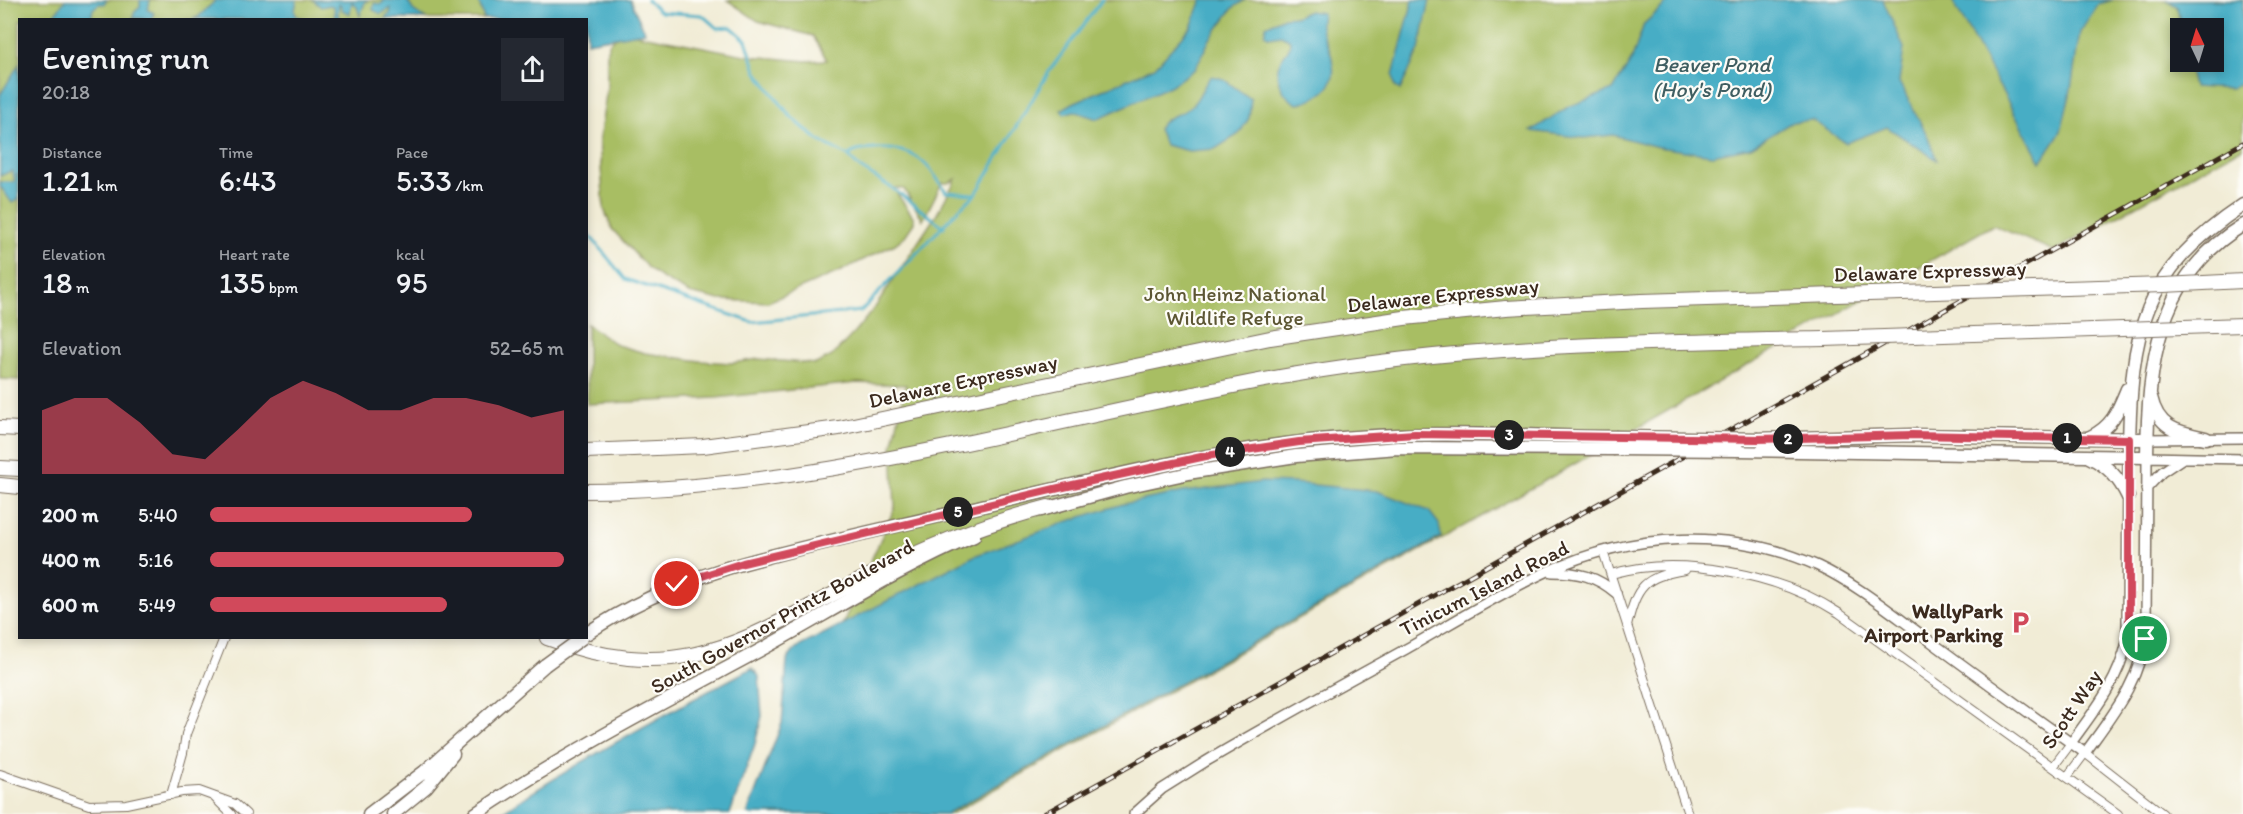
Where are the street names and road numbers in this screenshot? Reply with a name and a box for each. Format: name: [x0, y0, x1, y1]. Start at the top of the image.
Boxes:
street label: Delaware Expressway: [1833, 255, 2027, 287]
street label: Delaware Expressway: [1346, 272, 1540, 317]
street label: Delaware Expressway: [866, 349, 1060, 413]
street label: South Governor Printz Boulevard: [646, 533, 918, 699]
street label: Tinicum Island Road: [1396, 535, 1572, 641]
street label: Scott Way: [2035, 664, 2107, 753]

